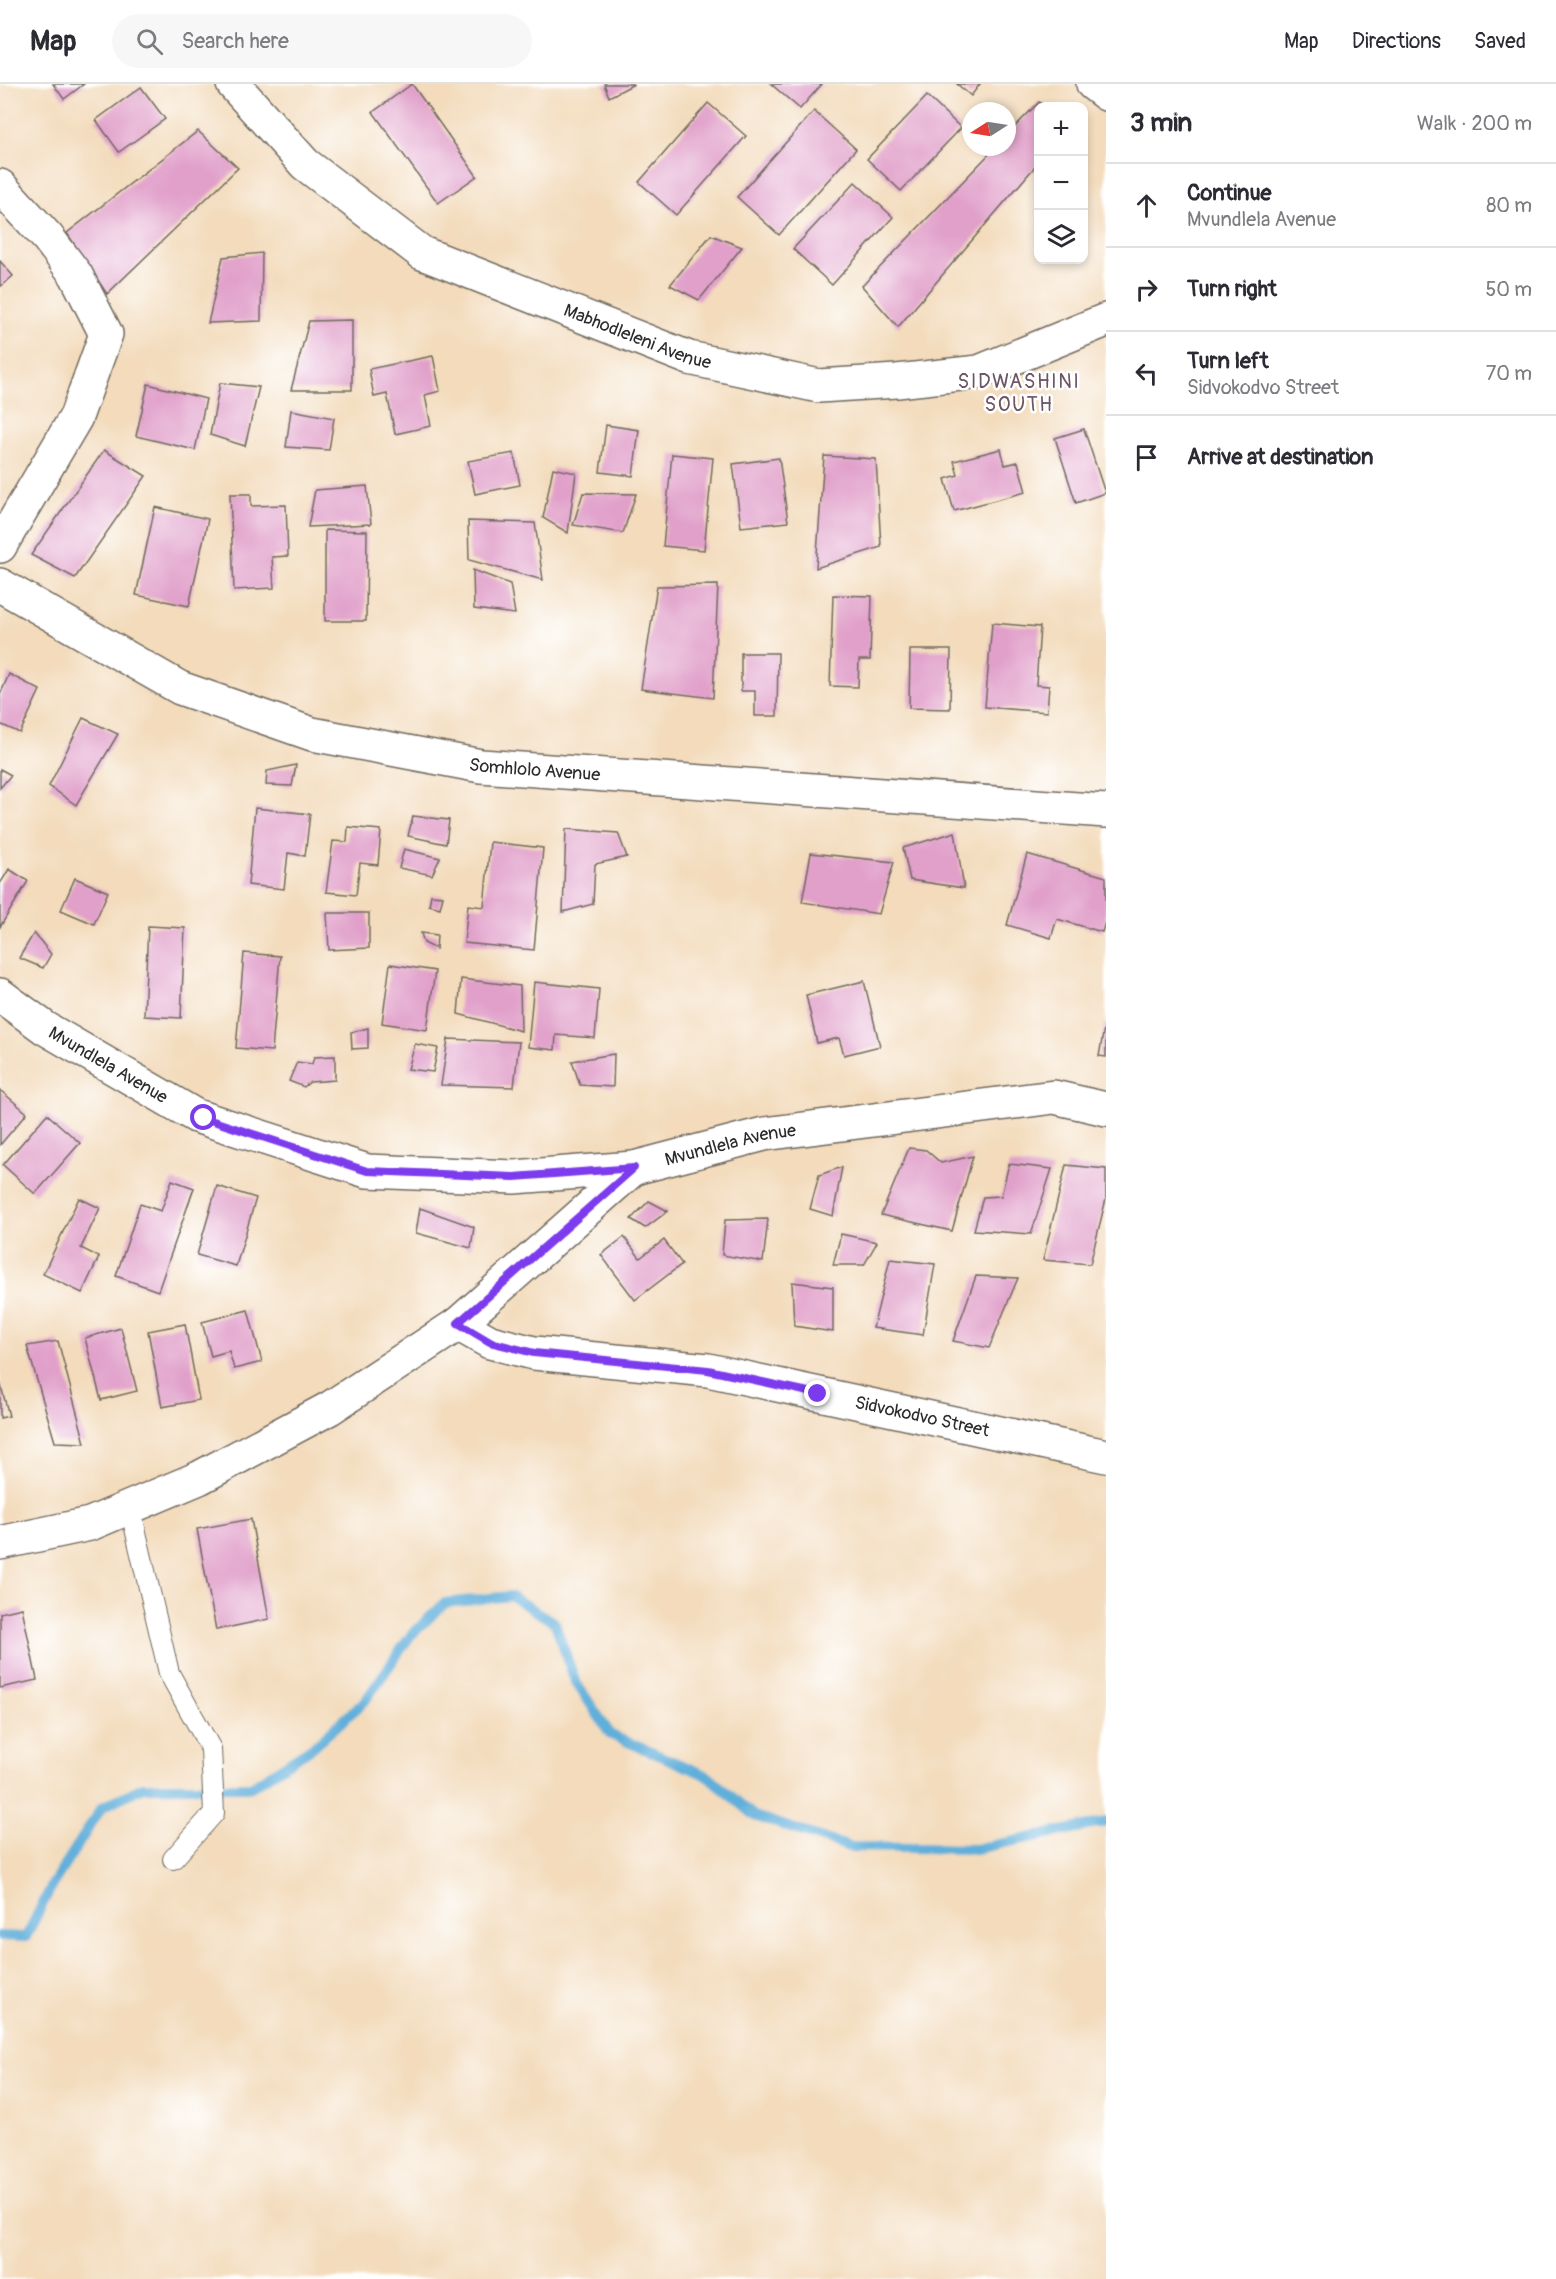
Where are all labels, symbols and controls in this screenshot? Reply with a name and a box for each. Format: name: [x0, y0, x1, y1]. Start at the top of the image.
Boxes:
search box: [112, 14, 532, 68]
text: Map: [30, 24, 76, 59]
icon: search: [133, 25, 166, 58]
text: Search here: [181, 27, 289, 55]
text: Map: [1284, 28, 1319, 55]
text: Directions: [1352, 28, 1441, 55]
text: Saved: [1474, 28, 1526, 55]
north arrow: [962, 102, 1016, 156]
map controls: [1034, 102, 1088, 264]
button: +: [1034, 102, 1088, 156]
text: 3 min: [1130, 107, 1192, 139]
text: Walk · 200 m: [1417, 111, 1532, 136]
button: −: [1034, 156, 1088, 210]
text: Continue: [1187, 179, 1271, 207]
icon: ahead: [1130, 189, 1163, 222]
text: 80 m: [1486, 193, 1532, 218]
text: Mvundlela Avenue: [1187, 207, 1336, 232]
button: layers: [1034, 210, 1088, 264]
icon: right: [1130, 273, 1163, 306]
text: Turn right: [1187, 275, 1277, 303]
text: 50 m: [1485, 277, 1532, 302]
street label: Mabhodleleni Avenue: [561, 298, 713, 374]
text: Turn left: [1187, 347, 1269, 375]
icon: left: [1130, 357, 1163, 390]
text: 70 m: [1486, 361, 1532, 386]
district label: SIDWASHINI SOUTH: [958, 369, 1080, 417]
text: Sidvokodvo Street: [1187, 375, 1339, 400]
icon: arrive: [1130, 441, 1163, 474]
text: Arrive at destination: [1187, 443, 1373, 471]
street label: Somhlolo Avenue: [467, 753, 601, 786]
street label: Mvundlela Avenue: [44, 1021, 172, 1109]
route start: [190, 1104, 216, 1130]
street label: Mvundlela Avenue: [662, 1119, 797, 1171]
route end: [804, 1380, 830, 1406]
street label: Sidvokodvo Street: [853, 1391, 992, 1442]

